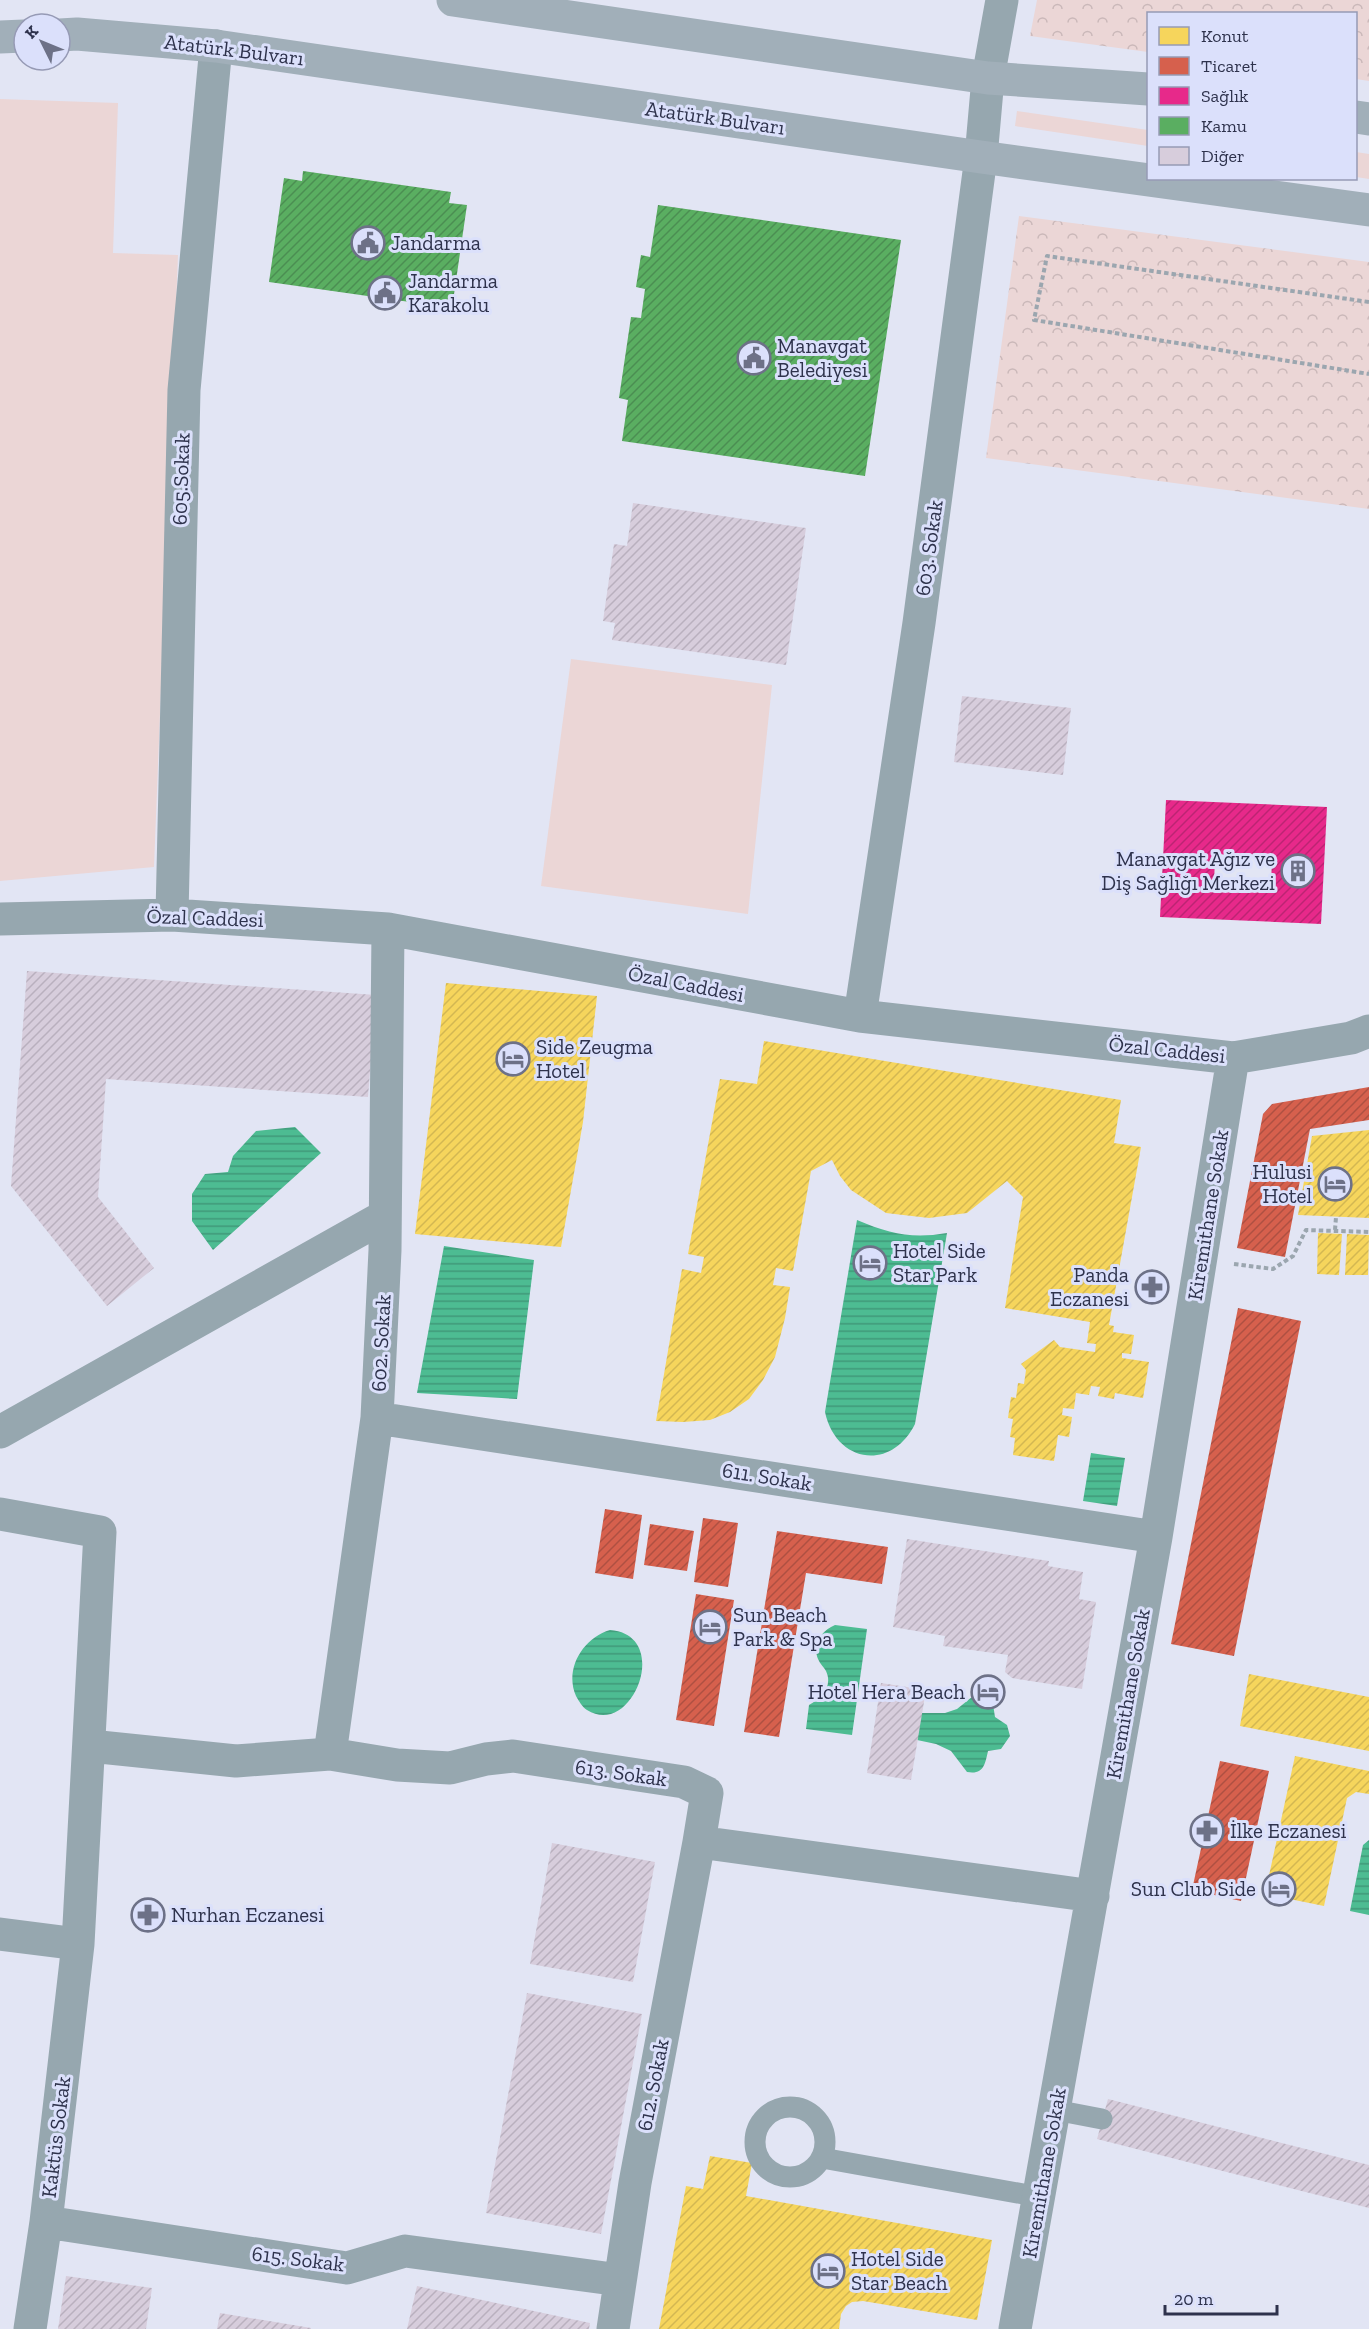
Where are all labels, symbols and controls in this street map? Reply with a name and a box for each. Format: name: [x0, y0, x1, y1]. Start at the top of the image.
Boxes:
north arrow: [12, 12, 72, 72]
legend: [1147, 12, 1357, 180]
text: K: [21, 22, 42, 43]
text: Konut: [1201, 25, 1249, 47]
street label: Atatürk Bulvarı: [163, 29, 305, 70]
text: Ticaret: [1201, 55, 1257, 77]
text: Sağlık: [1201, 85, 1249, 107]
street label: Atatürk Bulvarı: [644, 95, 787, 140]
text: Kamu: [1201, 115, 1247, 137]
text: Diğer: [1201, 145, 1245, 167]
public building icon: Jandarma: [350, 225, 386, 261]
place label: Jandarma: [391, 230, 481, 255]
place label: Jandarma Karakolu: [408, 268, 498, 317]
public building icon: Jandarma Karakolu: [367, 275, 403, 311]
place label: Manavgat Belediyesi: [777, 333, 868, 382]
public building icon: Manavgat Belediyesi: [736, 340, 772, 376]
street label: 605.Sokak: [166, 432, 195, 526]
street label: 603. Sokak: [909, 498, 948, 598]
place label: Manavgat Ağız ve Diş Sağlığı Merkezi: [1101, 846, 1275, 895]
building icon: Manavgat Ağız ve Diş Sağlığı Merkezi: [1280, 853, 1316, 889]
street label: Özal Caddesi: [146, 903, 264, 932]
street label: Özal Caddesi: [626, 960, 746, 1007]
street label: Özal Caddesi: [1107, 1031, 1227, 1068]
place label: Side Zeugma Hotel: [536, 1034, 653, 1083]
hotel icon: Side Zeugma Hotel: [495, 1041, 531, 1077]
street label: Kiremithane Sokak: [1182, 1128, 1233, 1302]
place label: Hulusi Hotel: [1252, 1159, 1312, 1208]
hotel icon: Hulusi Hotel: [1317, 1166, 1353, 1202]
place label: Hotel Side Star Park: [893, 1238, 986, 1287]
hotel icon: Hotel Side Star Park: [852, 1245, 888, 1281]
place label: Panda Eczanesi: [1050, 1262, 1129, 1311]
pharmacy icon: Panda Eczanesi: [1134, 1269, 1170, 1305]
street label: 602. Sokak: [365, 1294, 396, 1392]
street label: 611. Sokak: [720, 1457, 814, 1496]
place label: Sun Beach Park & Spa: [733, 1602, 832, 1651]
street label: Kiremithane Sokak: [1100, 1607, 1155, 1781]
hotel icon: Sun Beach Park & Spa: [692, 1609, 728, 1645]
hotel icon: Hotel Hera Beach: [970, 1674, 1006, 1710]
place label: Hotel Hera Beach: [808, 1679, 965, 1704]
street label: 613. Sokak: [573, 1754, 669, 1791]
pharmacy icon: İlke Eczanesi: [1189, 1813, 1225, 1849]
place label: İlke Eczanesi: [1230, 1818, 1347, 1843]
hotel icon: Sun Club Side: [1261, 1871, 1297, 1907]
place label: Sun Club Side: [1131, 1876, 1256, 1901]
pharmacy icon: Nurhan Eczanesi: [130, 1897, 166, 1933]
place label: Nurhan Eczanesi: [171, 1902, 324, 1927]
street label: 612. Sokak: [631, 2037, 674, 2133]
street label: Kaktüs Sokak: [36, 2075, 75, 2199]
street label: Kiremithane Sokak: [1016, 2086, 1071, 2260]
street label: 615. Sokak: [250, 2240, 346, 2277]
place label: Hotel Side Star Beach: [851, 2246, 948, 2295]
hotel icon: Hotel Side Star Beach: [810, 2253, 846, 2289]
scale bar: [1165, 2278, 1278, 2316]
text: 20 m: [1174, 2288, 1214, 2310]

